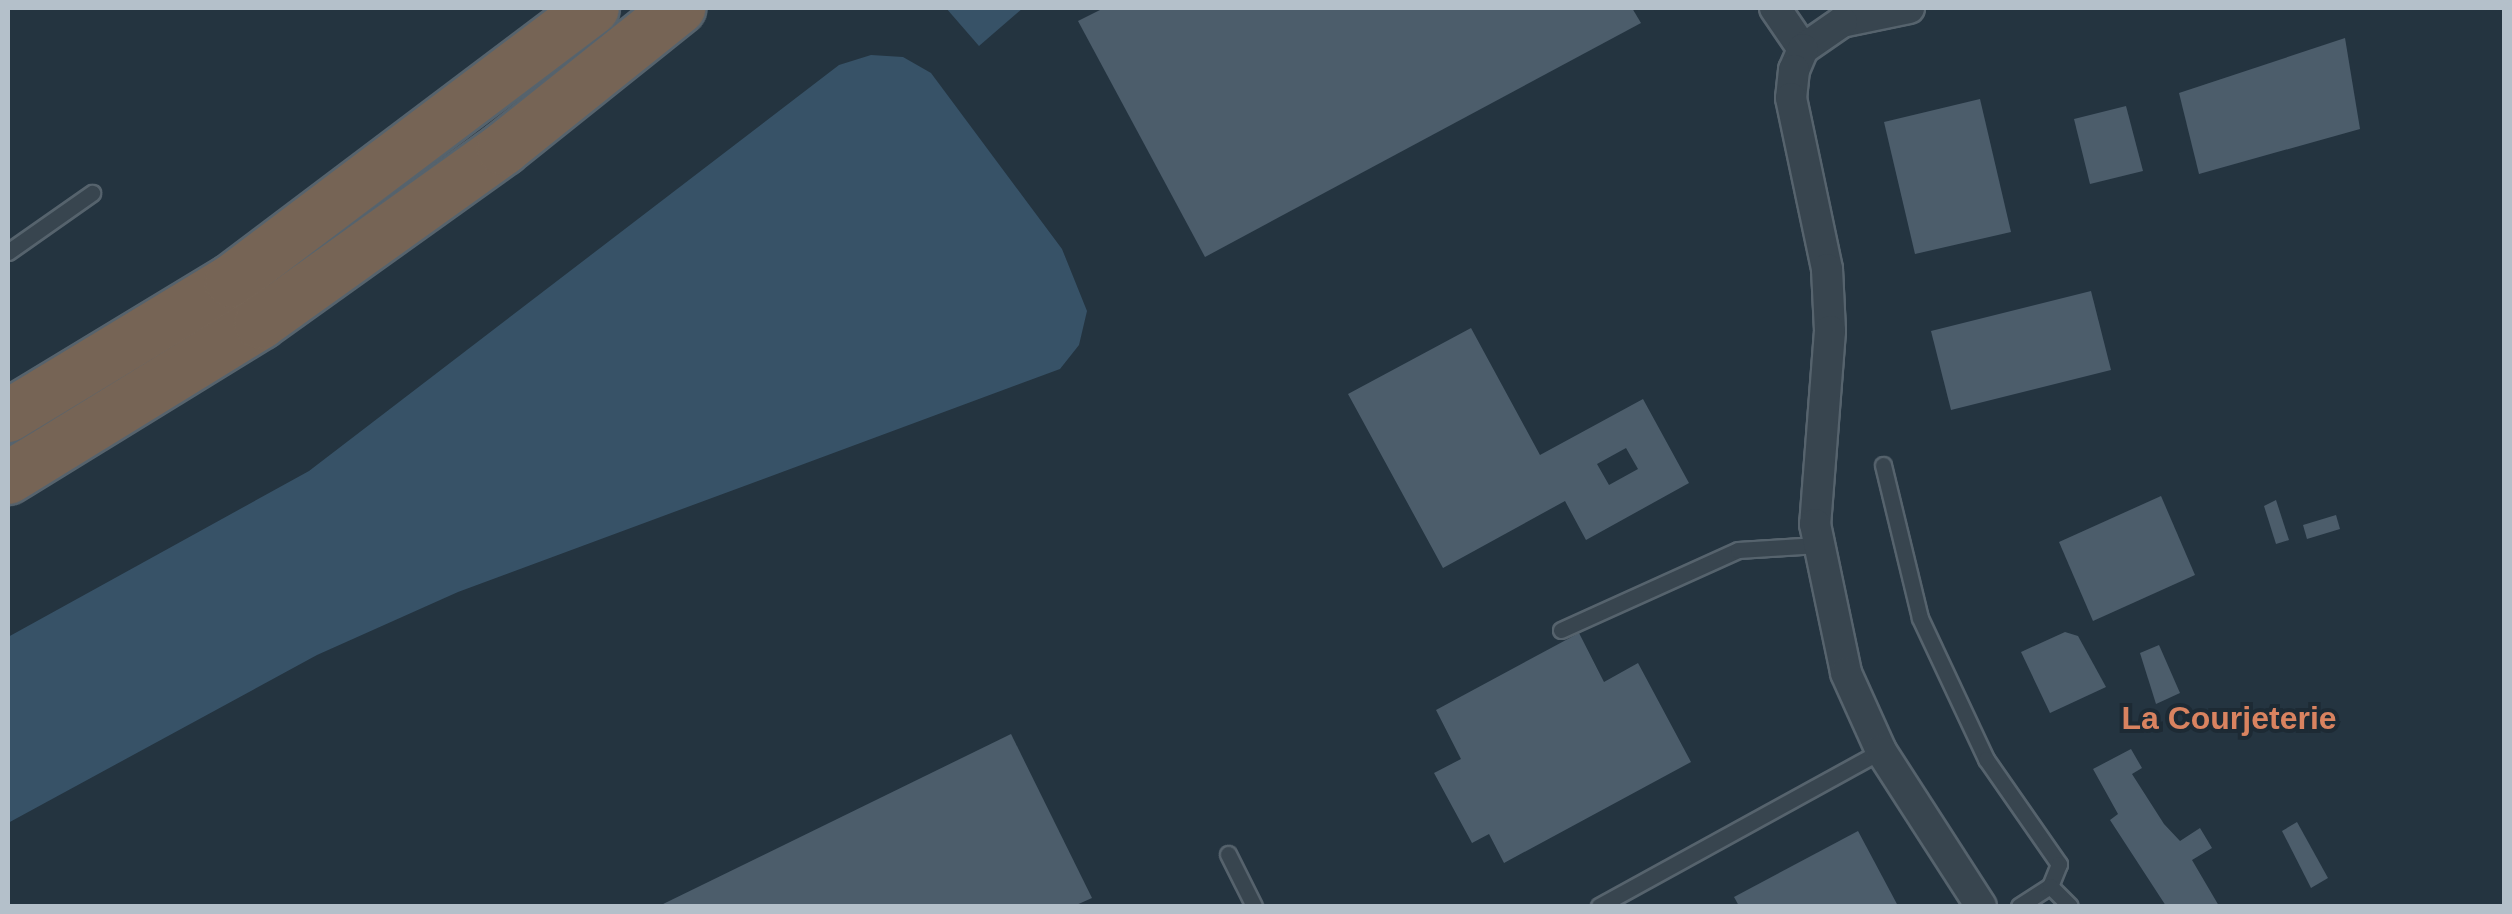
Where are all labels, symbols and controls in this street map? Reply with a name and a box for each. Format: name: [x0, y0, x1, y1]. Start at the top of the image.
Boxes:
district label: La Courjeterie: [2121, 699, 2337, 737]

